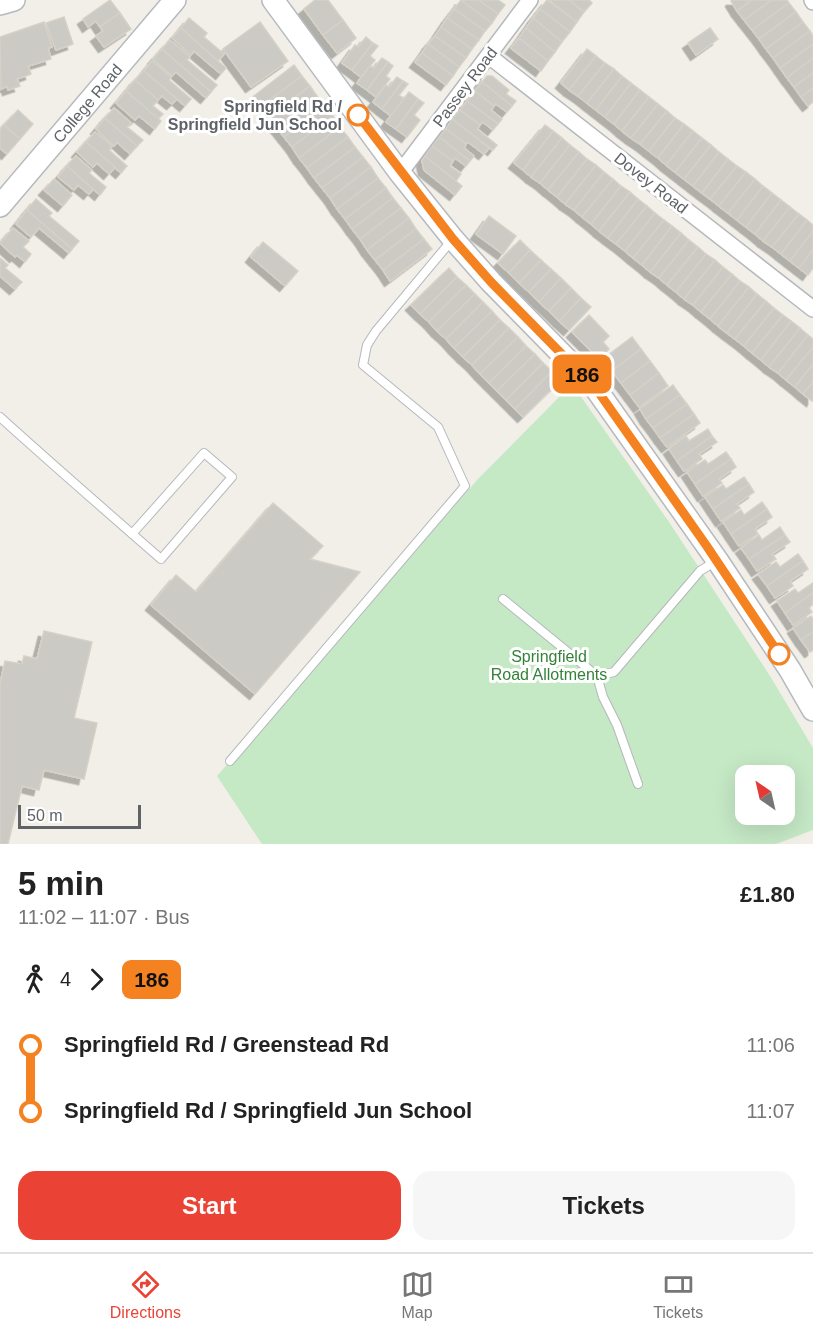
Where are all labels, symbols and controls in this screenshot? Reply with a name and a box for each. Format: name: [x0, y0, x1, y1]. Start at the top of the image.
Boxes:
street label: Passey Road: [430, 44, 500, 130]
street label: College Road: [50, 61, 125, 146]
place label: Springfield Rd / Springfield Jun School: [168, 98, 343, 133]
marker: Springfield Rd / Springfield Jun School: [347, 104, 369, 126]
street label: Dovey Road: [611, 149, 691, 217]
line badge: 186: [548, 354, 616, 394]
text: 186: [564, 363, 600, 386]
unlabelled marker: [768, 643, 790, 665]
park label: Springfield Road Allotments: [491, 648, 607, 683]
north arrow: [735, 765, 795, 825]
map controls: [735, 765, 795, 825]
scale bar: [18, 802, 141, 830]
text: 50 m: [27, 807, 63, 824]
text: 5 min: [18, 865, 104, 902]
text: £1.80: [740, 882, 795, 907]
text: 11:02 – 11:07 · Bus: [18, 906, 190, 928]
icon: walk: [18, 963, 51, 996]
icon: forward: [80, 963, 113, 996]
text: 4: [60, 968, 71, 990]
text: 186: [134, 968, 169, 991]
text: Springfield Rd / Greenstead Rd: [64, 1032, 389, 1057]
text: 11:06: [746, 1034, 795, 1056]
text: Springfield Rd / Springfield Jun School: [64, 1098, 472, 1123]
text: 11:07: [746, 1100, 795, 1122]
button: Start: [18, 1171, 401, 1240]
button: Tickets: [413, 1171, 795, 1240]
tab: Directions: [110, 1268, 181, 1322]
tab: Map: [401, 1268, 434, 1322]
tab: Tickets: [653, 1268, 703, 1322]

